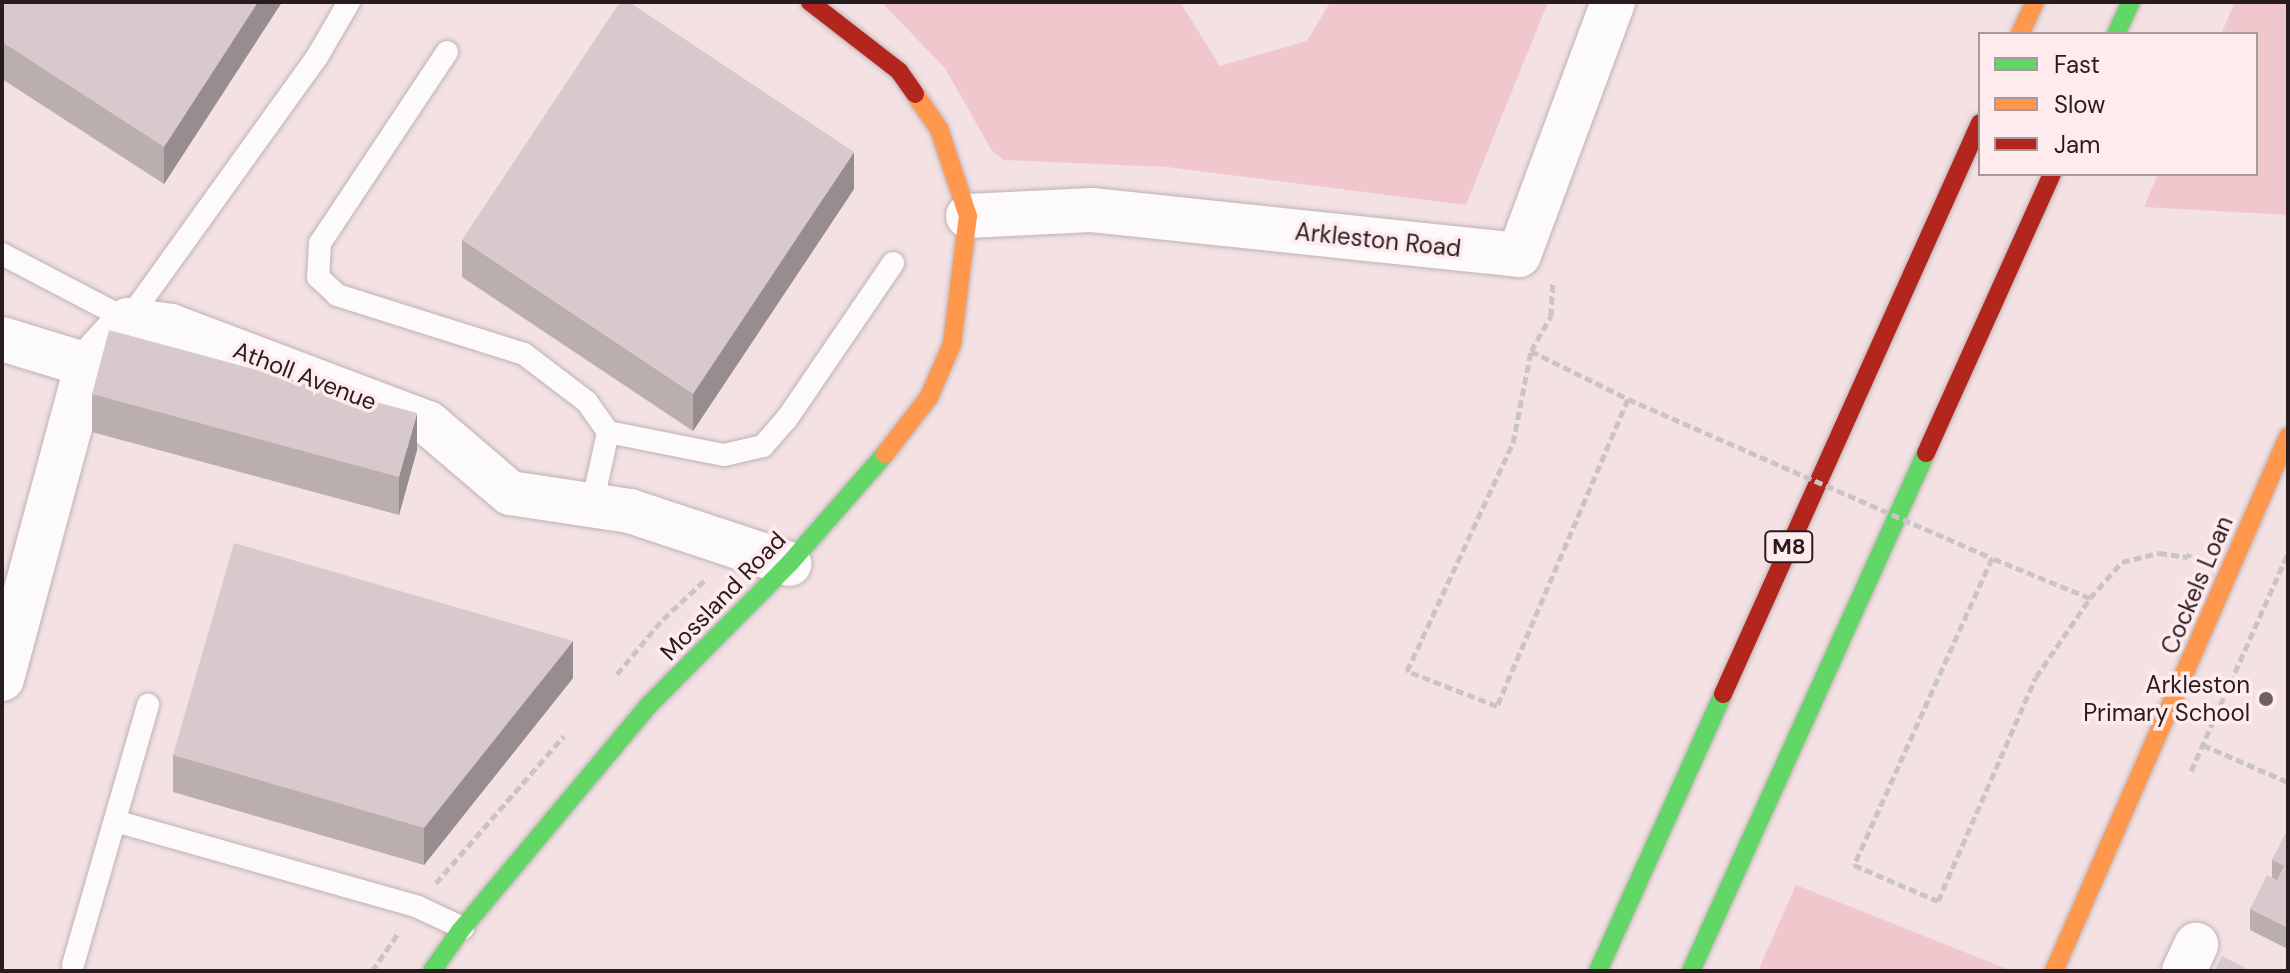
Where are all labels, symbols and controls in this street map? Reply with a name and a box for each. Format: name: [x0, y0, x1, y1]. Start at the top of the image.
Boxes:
legend: [1978, 32, 2258, 176]
text: Fast: [2054, 49, 2100, 80]
text: Slow: [2054, 89, 2105, 120]
text: Jam: [2054, 129, 2100, 160]
street label: Arkleston Road: [1294, 217, 1462, 263]
street label: Atholl Avenue: [229, 335, 381, 417]
street label: Cockels Loan: [2155, 512, 2239, 658]
street label: Mossland Road: [654, 526, 792, 666]
road number: M8: [1763, 529, 1815, 565]
place label: Arkleston Primary School: [2083, 671, 2250, 727]
marker: Arkleston Primary School: [2257, 690, 2275, 708]

